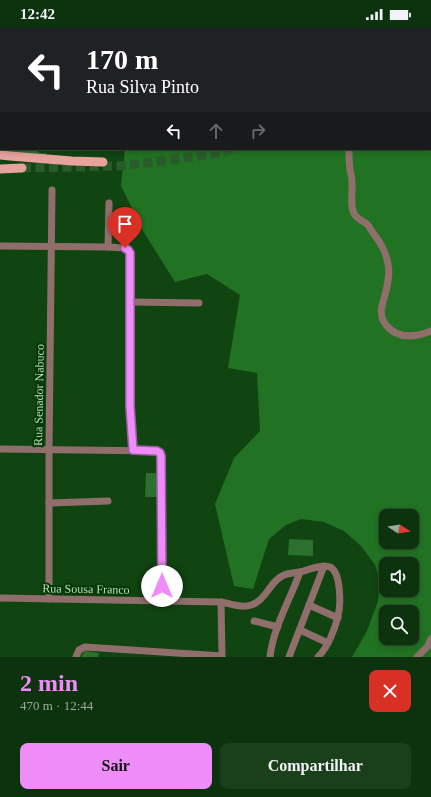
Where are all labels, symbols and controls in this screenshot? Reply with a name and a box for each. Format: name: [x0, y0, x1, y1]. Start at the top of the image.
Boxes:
text: 12:42: [20, 6, 55, 22]
icon: left: [20, 44, 72, 96]
text: 170 m: [86, 44, 158, 75]
text: Rua Silva Pinto: [86, 77, 199, 97]
icon: left: [163, 120, 185, 142]
icon: ahead: [205, 120, 227, 142]
icon: right: [247, 120, 269, 142]
pin: [108, 207, 142, 248]
icon: arrive: [114, 213, 136, 235]
street label: Rua Senador Nabuco: [31, 344, 47, 446]
north arrow: [379, 509, 419, 549]
map controls: [379, 509, 419, 645]
button: sound: [379, 557, 419, 597]
position arrow: [141, 565, 183, 607]
street label: Rua Sousa Franco: [42, 581, 130, 597]
button: search: [379, 605, 419, 645]
text: 2 min: [20, 670, 78, 696]
button: close: [369, 670, 411, 712]
text: 470 m · 12:44: [20, 698, 93, 713]
button: Sair: [20, 743, 212, 789]
button: Compartilhar: [220, 743, 411, 789]

